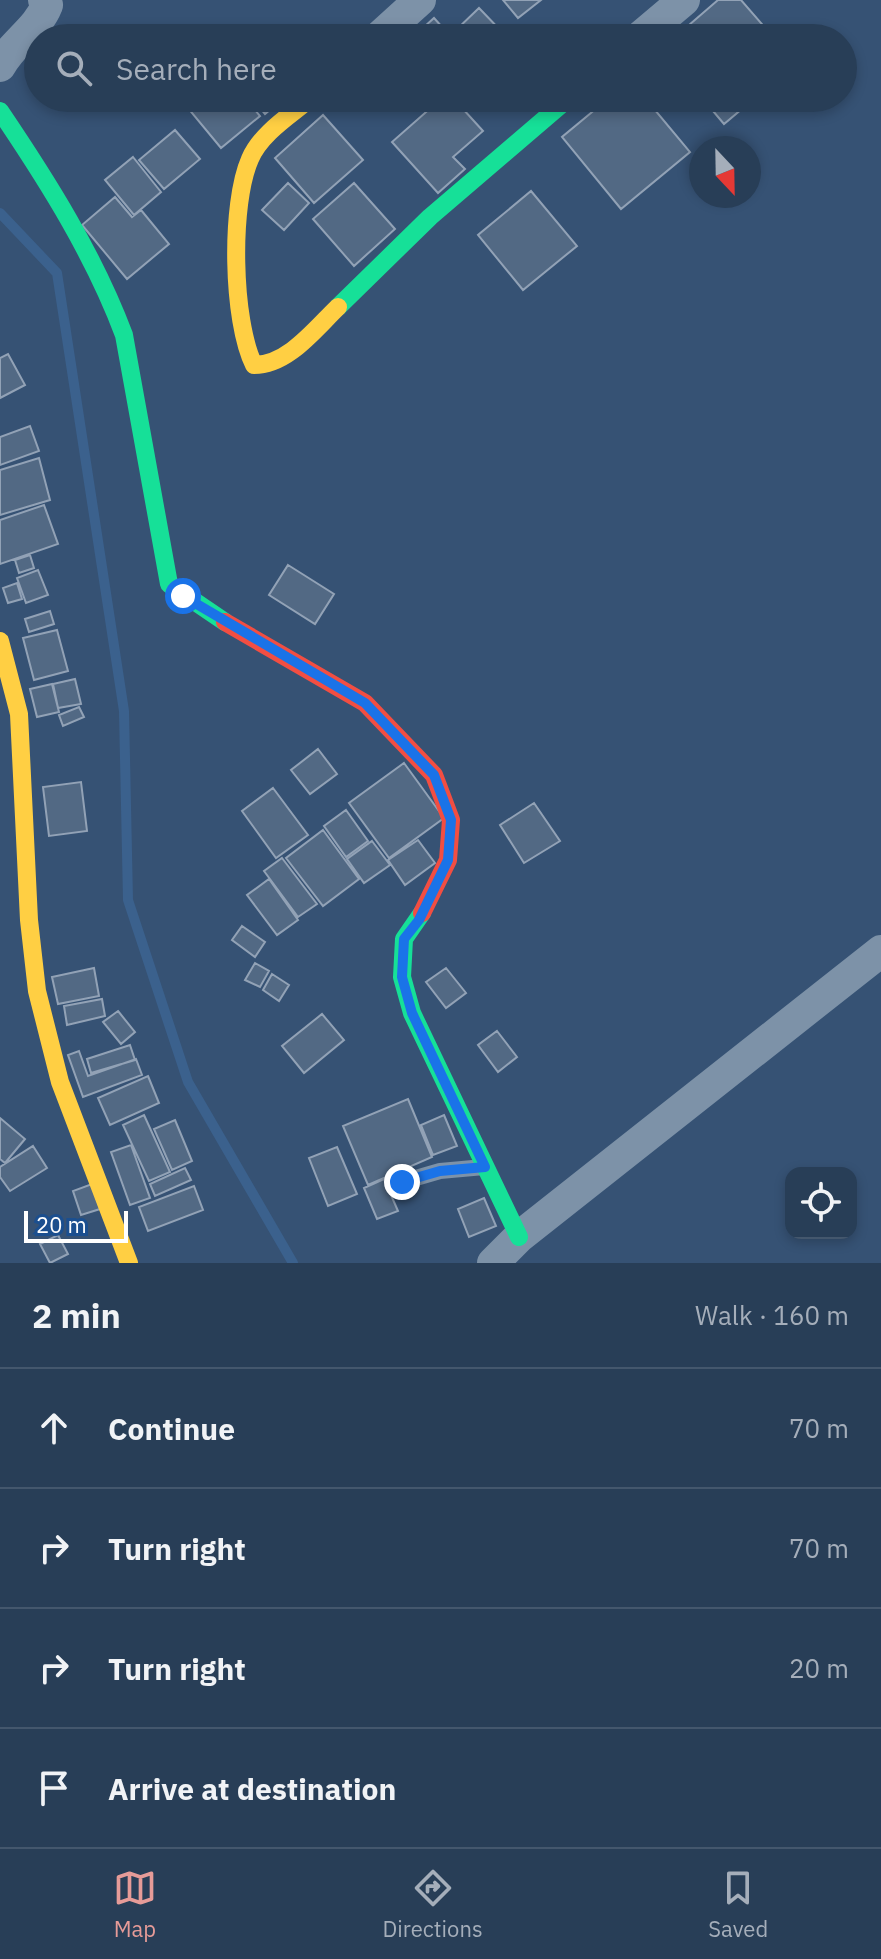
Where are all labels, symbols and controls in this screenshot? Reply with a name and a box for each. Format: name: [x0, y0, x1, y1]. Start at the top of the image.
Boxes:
search box: [24, 24, 857, 112]
icon: search: [52, 46, 96, 90]
text: Search here: [116, 49, 277, 88]
north arrow: [689, 136, 761, 208]
route start: [165, 578, 201, 614]
route end: [384, 1164, 420, 1200]
map controls: [785, 1167, 857, 1239]
button: locate: [785, 1167, 857, 1239]
scale bar: [24, 1207, 128, 1243]
text: 20 m: [36, 1210, 87, 1239]
text: 2 min: [32, 1293, 121, 1337]
text: Walk · 160 m: [695, 1298, 849, 1332]
icon: ahead: [32, 1406, 76, 1450]
text: Continue: [108, 1409, 235, 1448]
text: 70 m: [789, 1411, 849, 1445]
icon: right: [32, 1526, 76, 1570]
text: Turn right: [108, 1529, 246, 1568]
text: 70 m: [789, 1531, 849, 1565]
icon: right: [32, 1646, 76, 1690]
text: Turn right: [108, 1649, 246, 1688]
text: 20 m: [789, 1651, 849, 1685]
icon: arrive: [32, 1766, 76, 1810]
text: Arrive at destination: [108, 1769, 396, 1808]
tab: Map: [113, 1866, 157, 1943]
tab: Directions: [383, 1866, 483, 1943]
tab: Saved: [708, 1866, 768, 1943]

